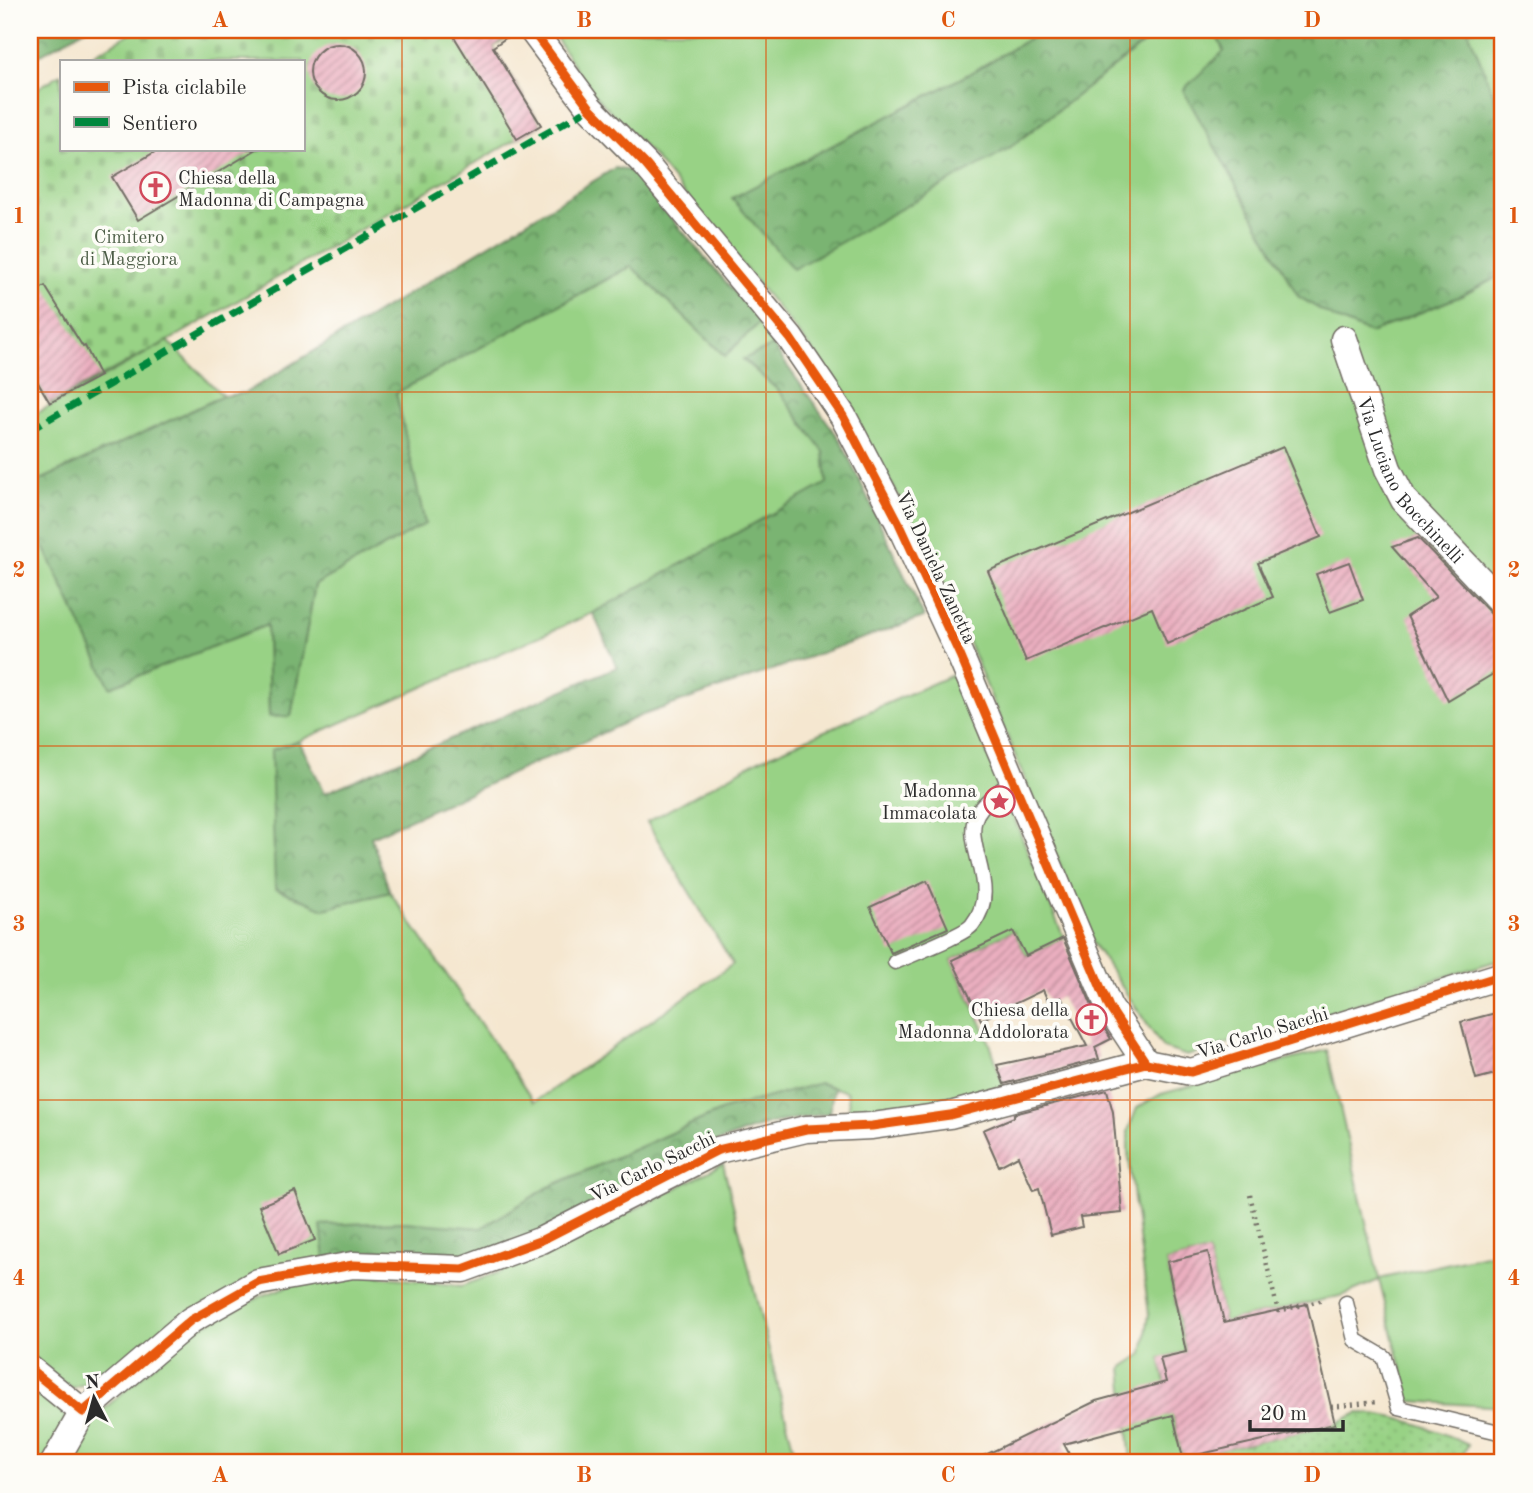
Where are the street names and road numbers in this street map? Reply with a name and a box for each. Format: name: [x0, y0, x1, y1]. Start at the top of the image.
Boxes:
street label: Via Luciano Bocchinelli: [1352, 395, 1466, 568]
street label: Via Daniela Zanetta: [891, 489, 979, 648]
street label: Via Carlo Sacchi: [1195, 1005, 1331, 1063]
street label: Via Carlo Sacchi: [588, 1130, 719, 1207]

